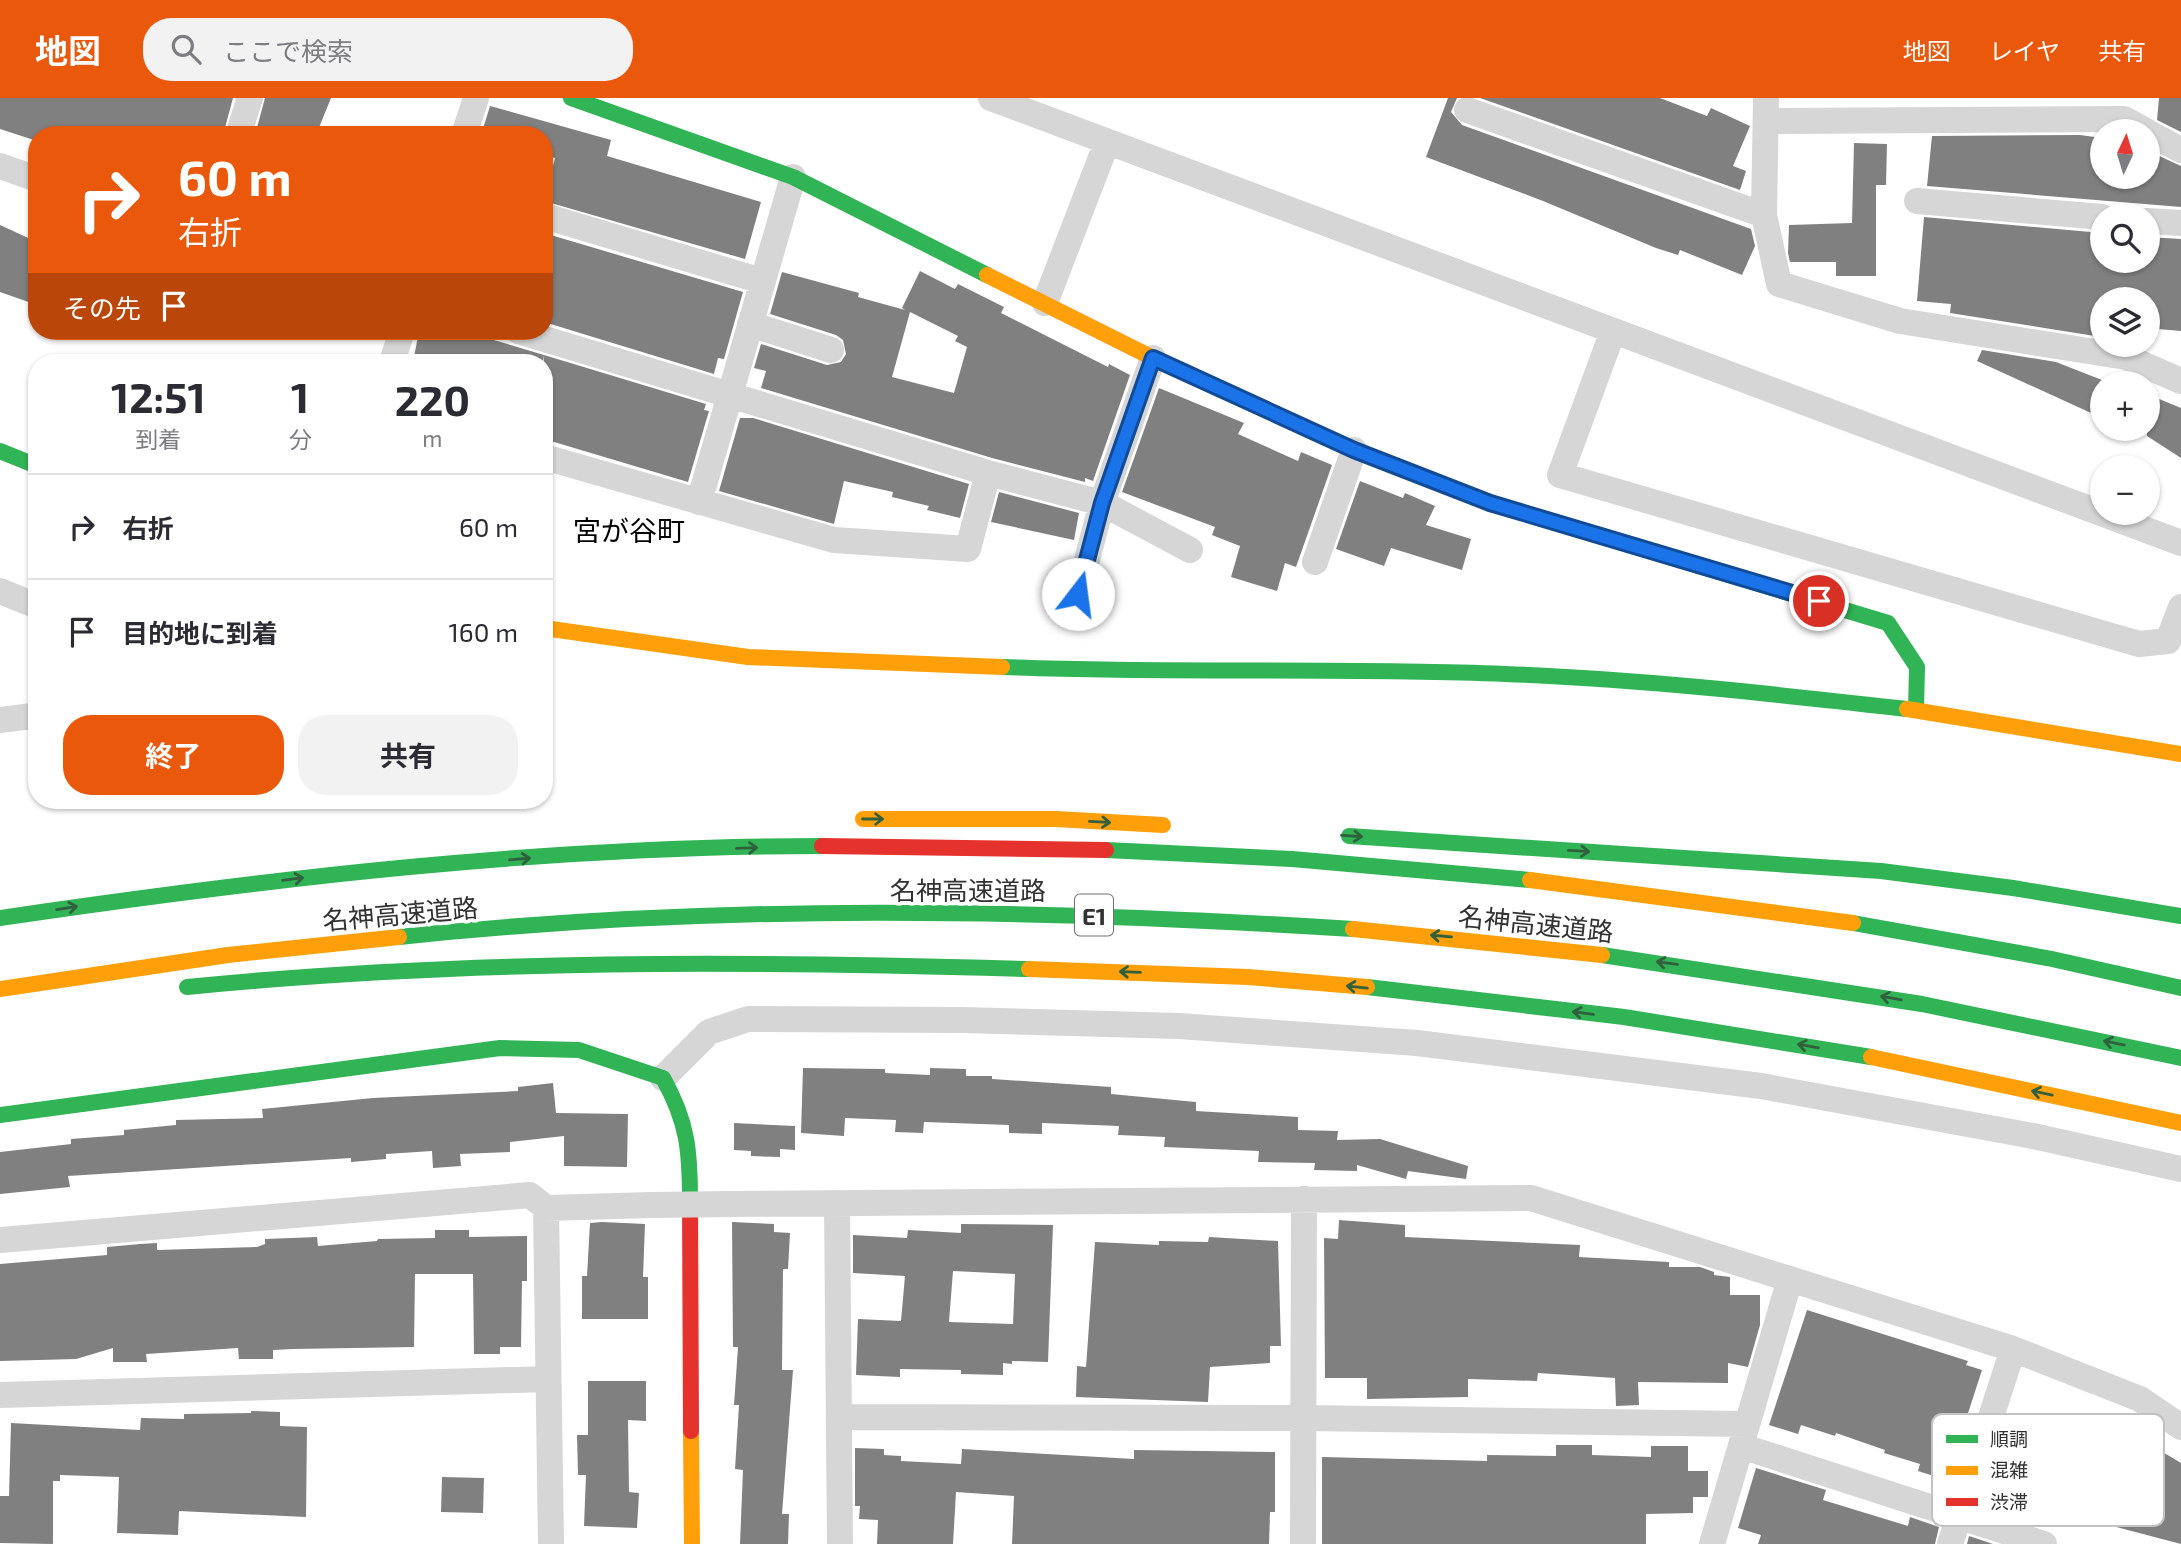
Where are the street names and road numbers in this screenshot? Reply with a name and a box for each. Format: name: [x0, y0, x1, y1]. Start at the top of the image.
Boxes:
street label: 名神高速道路: [890, 874, 1046, 905]
street label: 名神高速道路: [321, 891, 479, 935]
road number: E1: [1075, 894, 1113, 936]
street label: 名神高速道路: [1457, 899, 1615, 947]

